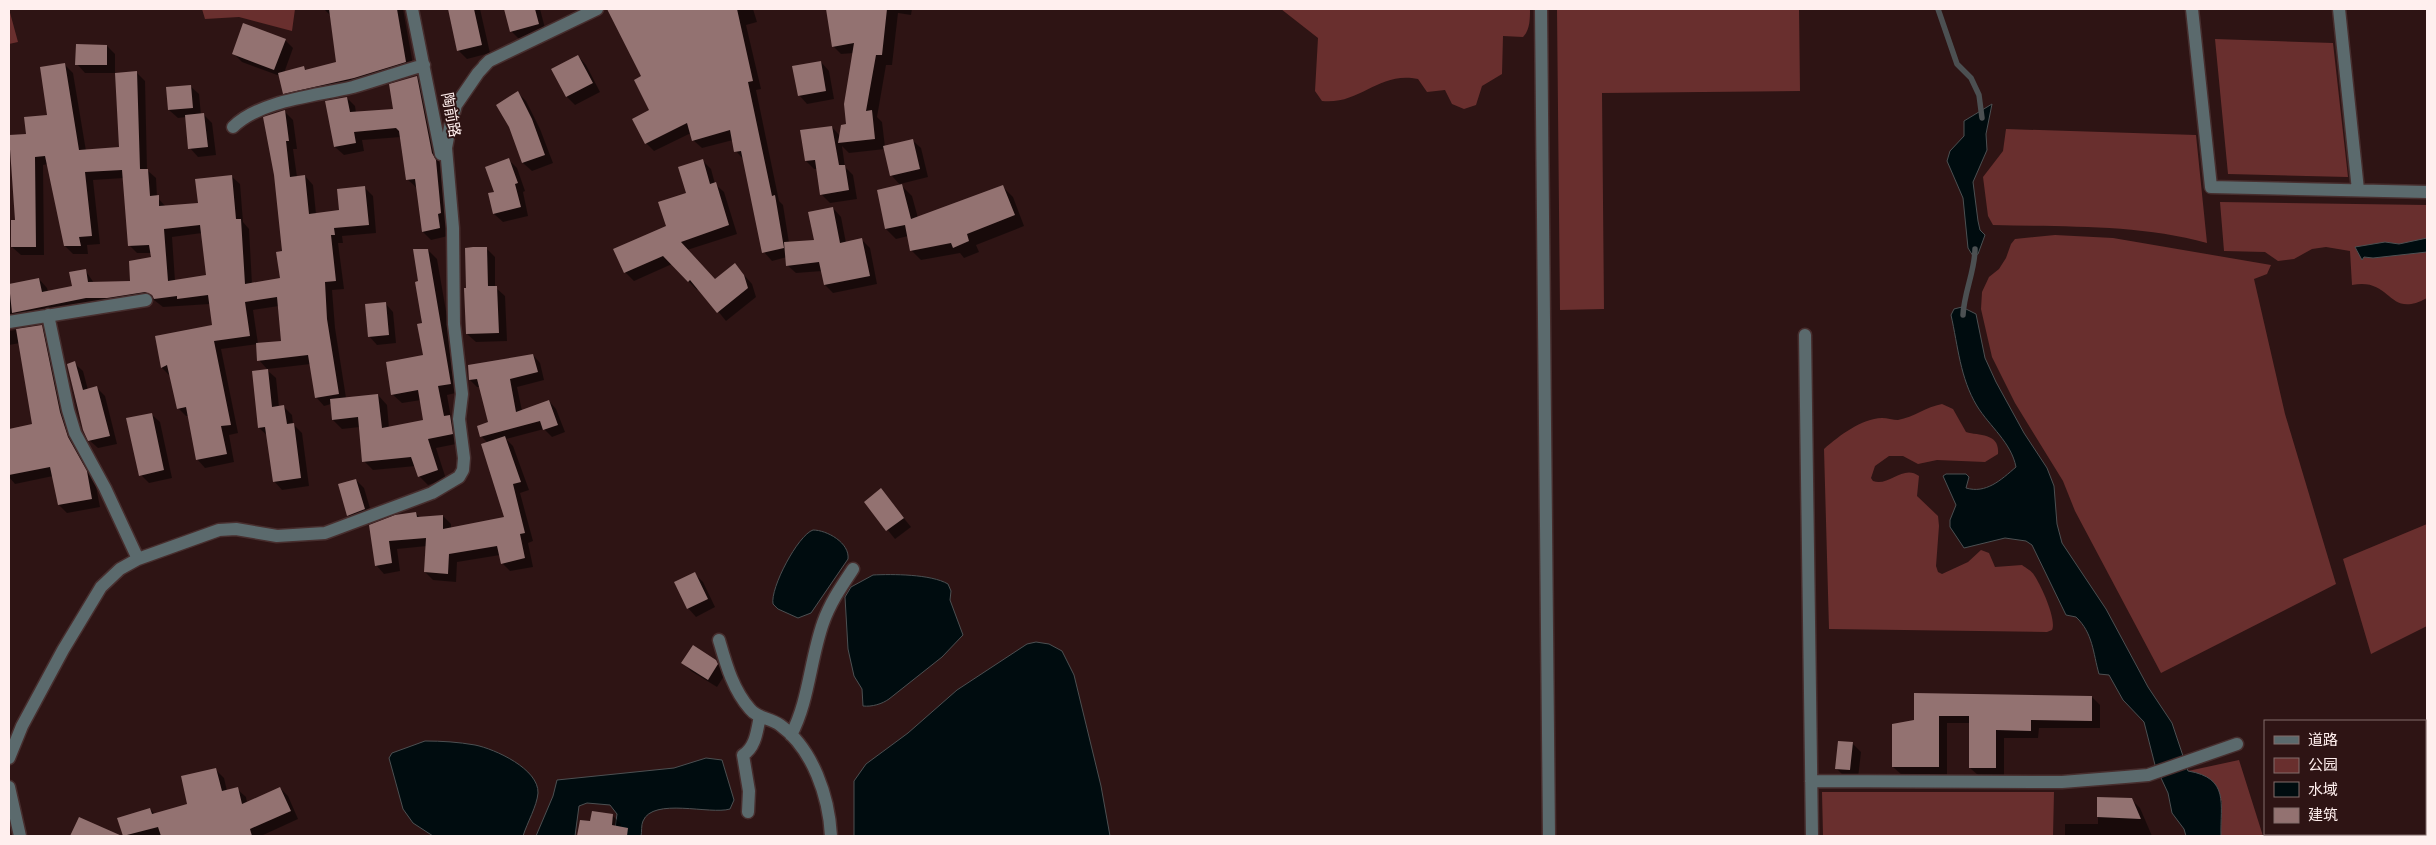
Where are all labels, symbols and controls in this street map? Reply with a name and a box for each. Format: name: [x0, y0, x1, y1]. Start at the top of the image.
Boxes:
street label: 陶前路: [439, 91, 465, 139]
legend: [2264, 720, 2426, 835]
text: 道路: [2308, 730, 2338, 748]
text: 公园: [2308, 755, 2338, 773]
text: 水域: [2308, 780, 2338, 798]
text: 建筑: [2308, 805, 2338, 823]

